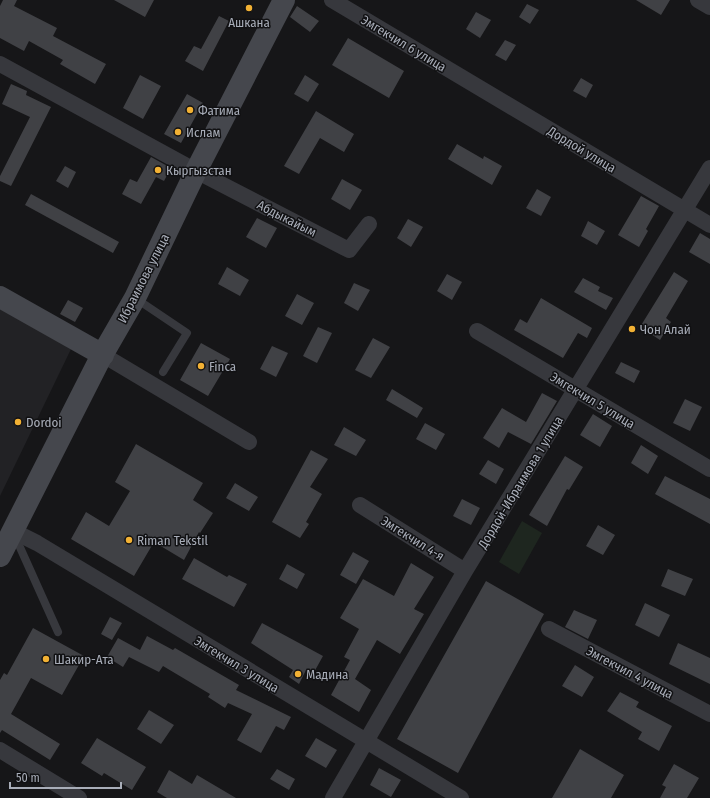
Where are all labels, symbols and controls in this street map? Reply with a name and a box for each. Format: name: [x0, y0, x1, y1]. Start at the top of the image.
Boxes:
marker: Ашкана: [244, 3, 254, 13]
street label: Эмгекчил 6 улица: [359, 12, 449, 75]
place label: Ашкана: [228, 15, 270, 30]
place label: Фатима: [198, 103, 240, 118]
marker: Фатима: [185, 105, 195, 115]
street label: Дордой улица: [544, 123, 619, 176]
place label: Ислам: [186, 125, 221, 140]
marker: Ислам: [173, 127, 183, 137]
place label: Кыргызстан: [166, 163, 232, 178]
marker: Кыргызстан: [153, 165, 163, 175]
street label: Абдыкайым: [255, 197, 319, 240]
street label: Ибраимова улица: [115, 231, 172, 325]
place label: Чон Алай: [640, 322, 691, 337]
marker: Чон Алай: [627, 324, 637, 334]
place label: Finca: [209, 359, 236, 374]
marker: Finca: [196, 361, 206, 371]
street label: Эмгекчил 5 улица: [548, 369, 638, 432]
street label: Дордой-Ибраимова 1 улица: [474, 413, 566, 552]
place label: Dordoi: [26, 415, 62, 430]
marker: Dordoi: [13, 417, 23, 427]
street label: Эмгекчил 4-я: [378, 513, 447, 564]
place label: Riman Tekstil: [137, 533, 208, 548]
marker: Riman Tekstil: [124, 535, 134, 545]
street label: Эмгекчил 3 улица: [192, 633, 282, 696]
street label: Эмгекчил 4 улица: [584, 643, 676, 702]
place label: Шакир-Ата: [54, 652, 114, 667]
marker: Шакир-Ата: [41, 654, 51, 664]
place label: Мадина: [306, 667, 348, 682]
marker: Мадина: [293, 669, 303, 679]
scale bar: [10, 764, 121, 790]
text: 50 m: [16, 771, 40, 785]

